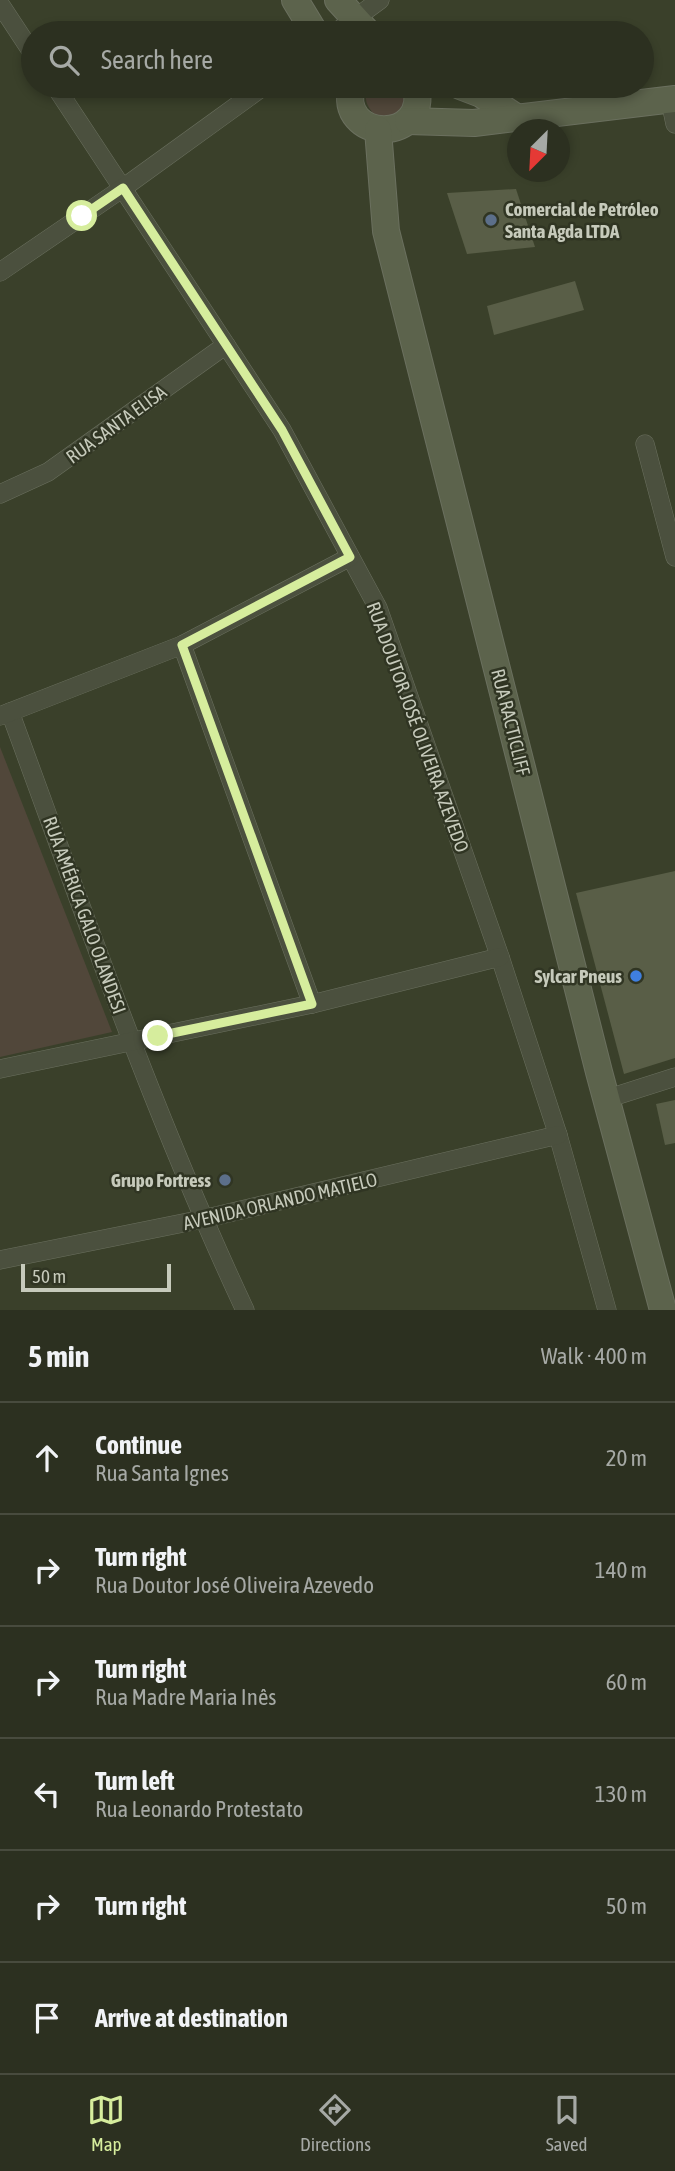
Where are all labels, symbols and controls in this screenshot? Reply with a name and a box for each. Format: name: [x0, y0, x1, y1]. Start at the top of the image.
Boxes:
search box: [21, 21, 654, 98]
icon: search: [45, 41, 83, 79]
text: Search here: [101, 45, 213, 75]
north arrow: [507, 119, 570, 182]
place label: Comercial de Petróleo Santa Agda LTDA: [505, 198, 659, 242]
route start: [66, 200, 97, 231]
marker: Comercial de Petróleo Santa Agda LTDA: [483, 212, 499, 228]
street label: RUA SANTA ELISA: [62, 380, 171, 468]
street label: RUA DOUTOR JOSÉ OLIVEIRA AZEVEDO: [362, 599, 474, 855]
street label: RUA RACTICLIFF: [487, 666, 535, 778]
street label: RUA AMÉRICA GALO OLANDESI: [39, 813, 131, 1017]
place label: Sylcar Pneus: [534, 965, 622, 987]
marker: Sylcar Pneus: [628, 968, 644, 984]
route end: [142, 1020, 173, 1051]
street label: AVENIDA ORLANDO MATIELO: [181, 1168, 379, 1234]
place label: Grupo Fortress: [111, 1169, 211, 1191]
marker: Grupo Fortress: [217, 1172, 233, 1188]
scale bar: [21, 1261, 172, 1293]
text: 50 m: [32, 1265, 66, 1287]
text: 5 min: [28, 1339, 89, 1373]
text: Walk · 400 m: [541, 1343, 647, 1369]
text: Continue: [95, 1430, 182, 1460]
icon: ahead: [28, 1439, 66, 1477]
text: 20 m: [606, 1445, 647, 1471]
text: Rua Santa Ignes: [95, 1460, 229, 1486]
text: Turn right: [95, 1542, 186, 1572]
icon: right: [28, 1551, 66, 1589]
text: 140 m: [595, 1557, 647, 1583]
text: Rua Doutor José Oliveira Azevedo: [95, 1572, 374, 1598]
text: Turn right: [95, 1654, 186, 1684]
icon: right: [28, 1663, 66, 1701]
text: 60 m: [606, 1669, 647, 1695]
text: Rua Madre Maria Inês: [95, 1684, 276, 1710]
text: Turn left: [95, 1766, 175, 1796]
icon: left: [28, 1775, 66, 1813]
text: 130 m: [595, 1781, 647, 1807]
text: Rua Leonardo Protestato: [95, 1796, 303, 1822]
icon: right: [28, 1887, 66, 1925]
text: Turn right: [95, 1891, 186, 1921]
text: 50 m: [606, 1893, 647, 1919]
icon: arrive: [28, 1999, 66, 2037]
text: Arrive at destination: [95, 2003, 288, 2033]
tab: Map: [87, 2091, 125, 2155]
tab: Directions: [300, 2091, 371, 2155]
tab: Saved: [546, 2091, 588, 2155]

